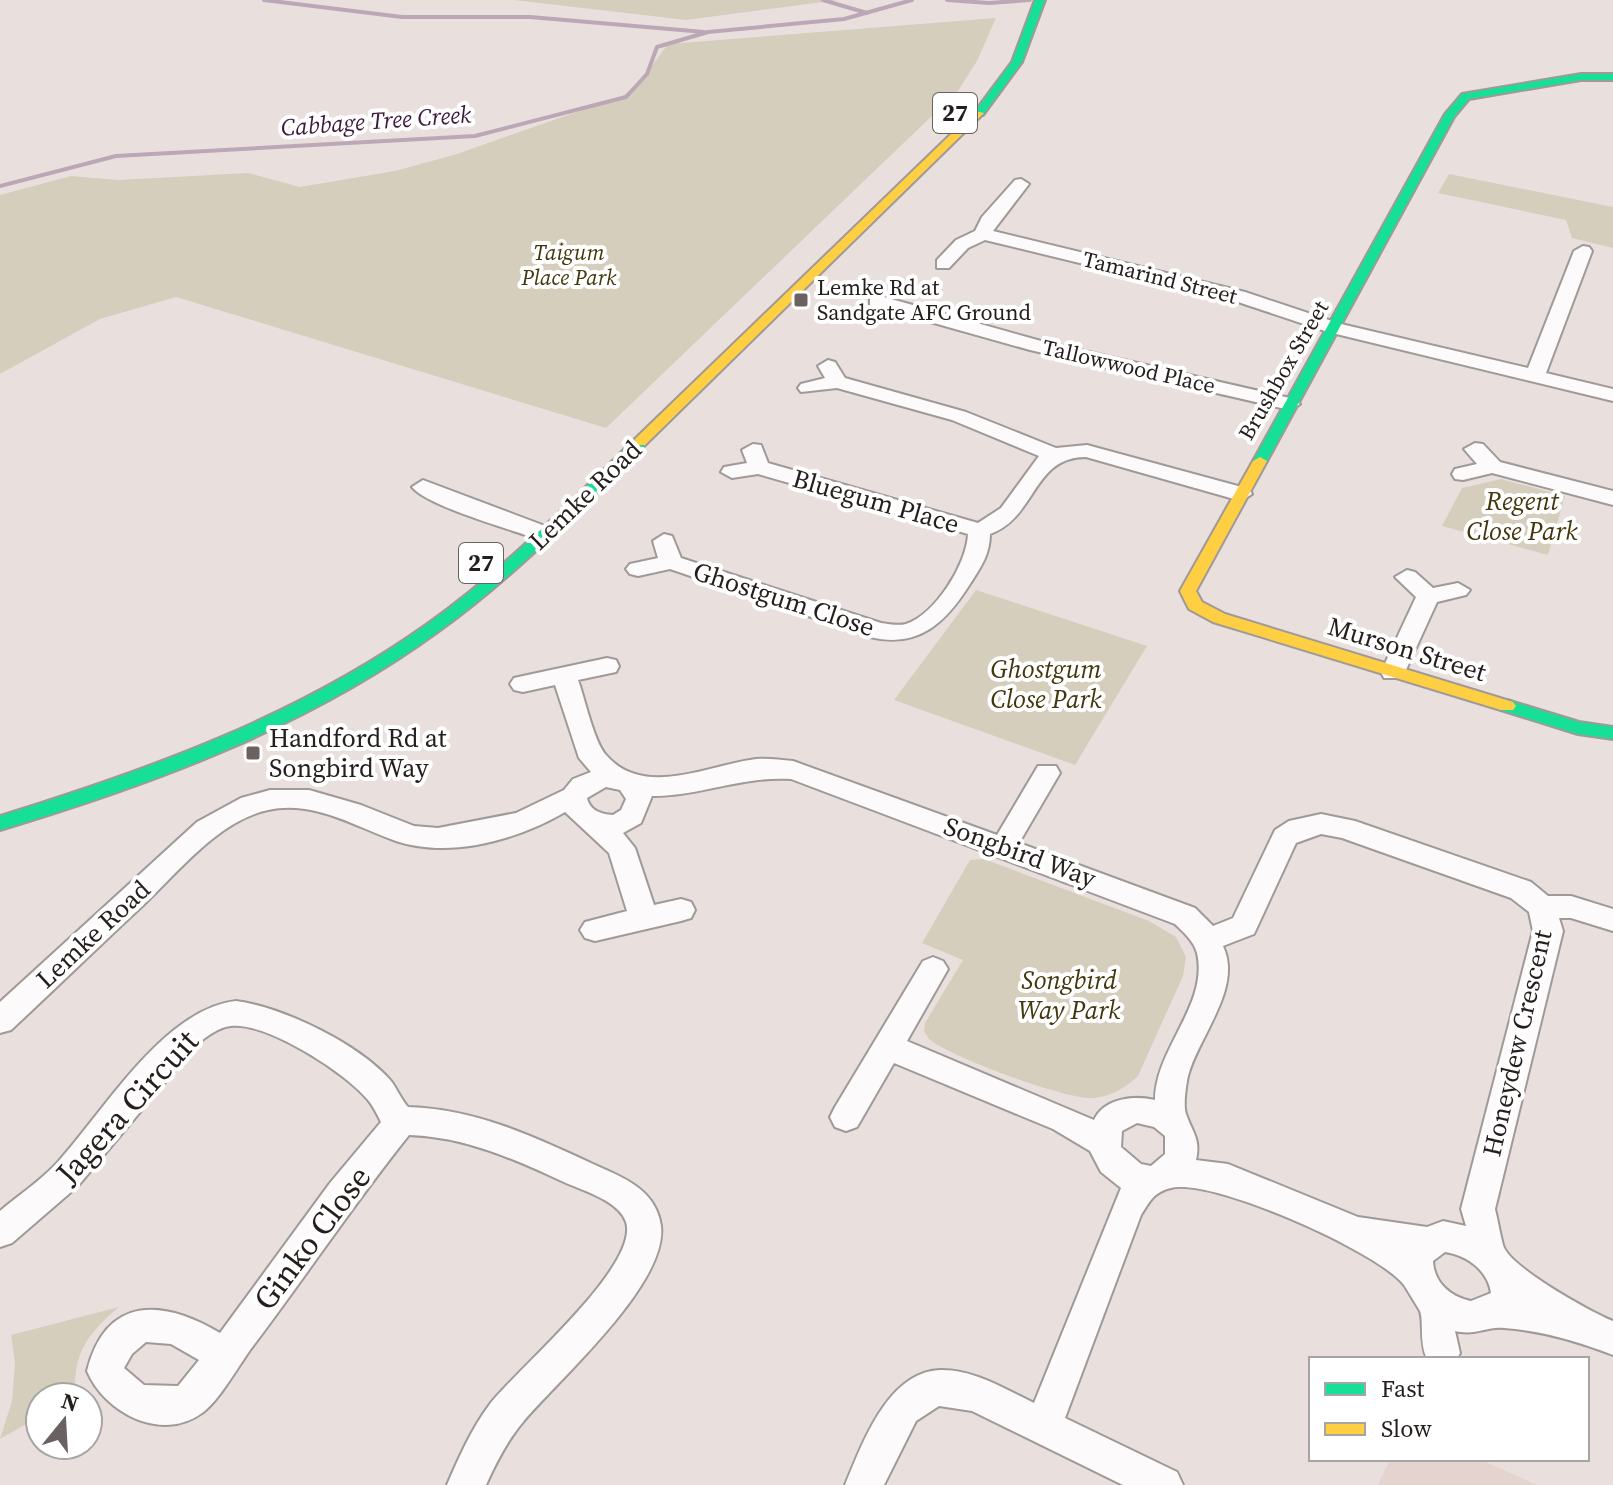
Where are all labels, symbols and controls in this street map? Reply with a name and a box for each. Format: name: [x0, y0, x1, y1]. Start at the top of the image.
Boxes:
road number: 27: [933, 93, 977, 133]
water label: Cabbage Tree Creek: [280, 97, 473, 144]
park label: Taigum Place Park: [520, 237, 617, 292]
street label: Tamarind Street: [1080, 243, 1241, 311]
place label: Lemke Rd at Sandgate AFC Ground: [817, 272, 1032, 327]
marker: Lemke Rd at Sandgate AFC Ground: [792, 291, 810, 309]
street label: Brushbox Street: [1231, 294, 1336, 445]
street label: Tallowwood Place: [1040, 332, 1218, 400]
street label: Lemke Road: [521, 432, 650, 558]
street label: Bluegum Place: [788, 460, 964, 542]
park label: Regent Close Park: [1466, 483, 1578, 549]
road number: 27: [459, 543, 503, 583]
street label: Ghostgum Close: [689, 553, 879, 645]
street label: Murson Street: [1324, 608, 1491, 690]
park label: Ghostgum Close Park: [990, 651, 1102, 717]
place label: Handford Rd at Songbird Way: [269, 720, 447, 786]
marker: Handford Rd at Songbird Way: [244, 744, 262, 762]
street label: Songbird Way: [939, 808, 1102, 896]
street label: Lemke Road: [28, 872, 158, 996]
street label: Honeydew Crescent: [1473, 926, 1561, 1160]
park label: Songbird Way Park: [1018, 962, 1121, 1028]
street label: Jagera Circuit: [45, 1020, 209, 1194]
street label: Ginko Close: [243, 1157, 381, 1319]
legend: [1309, 1357, 1589, 1461]
text: Fast: [1381, 1372, 1425, 1405]
north arrow: [24, 1381, 104, 1461]
text: N: [58, 1385, 82, 1419]
text: Slow: [1381, 1412, 1432, 1445]

